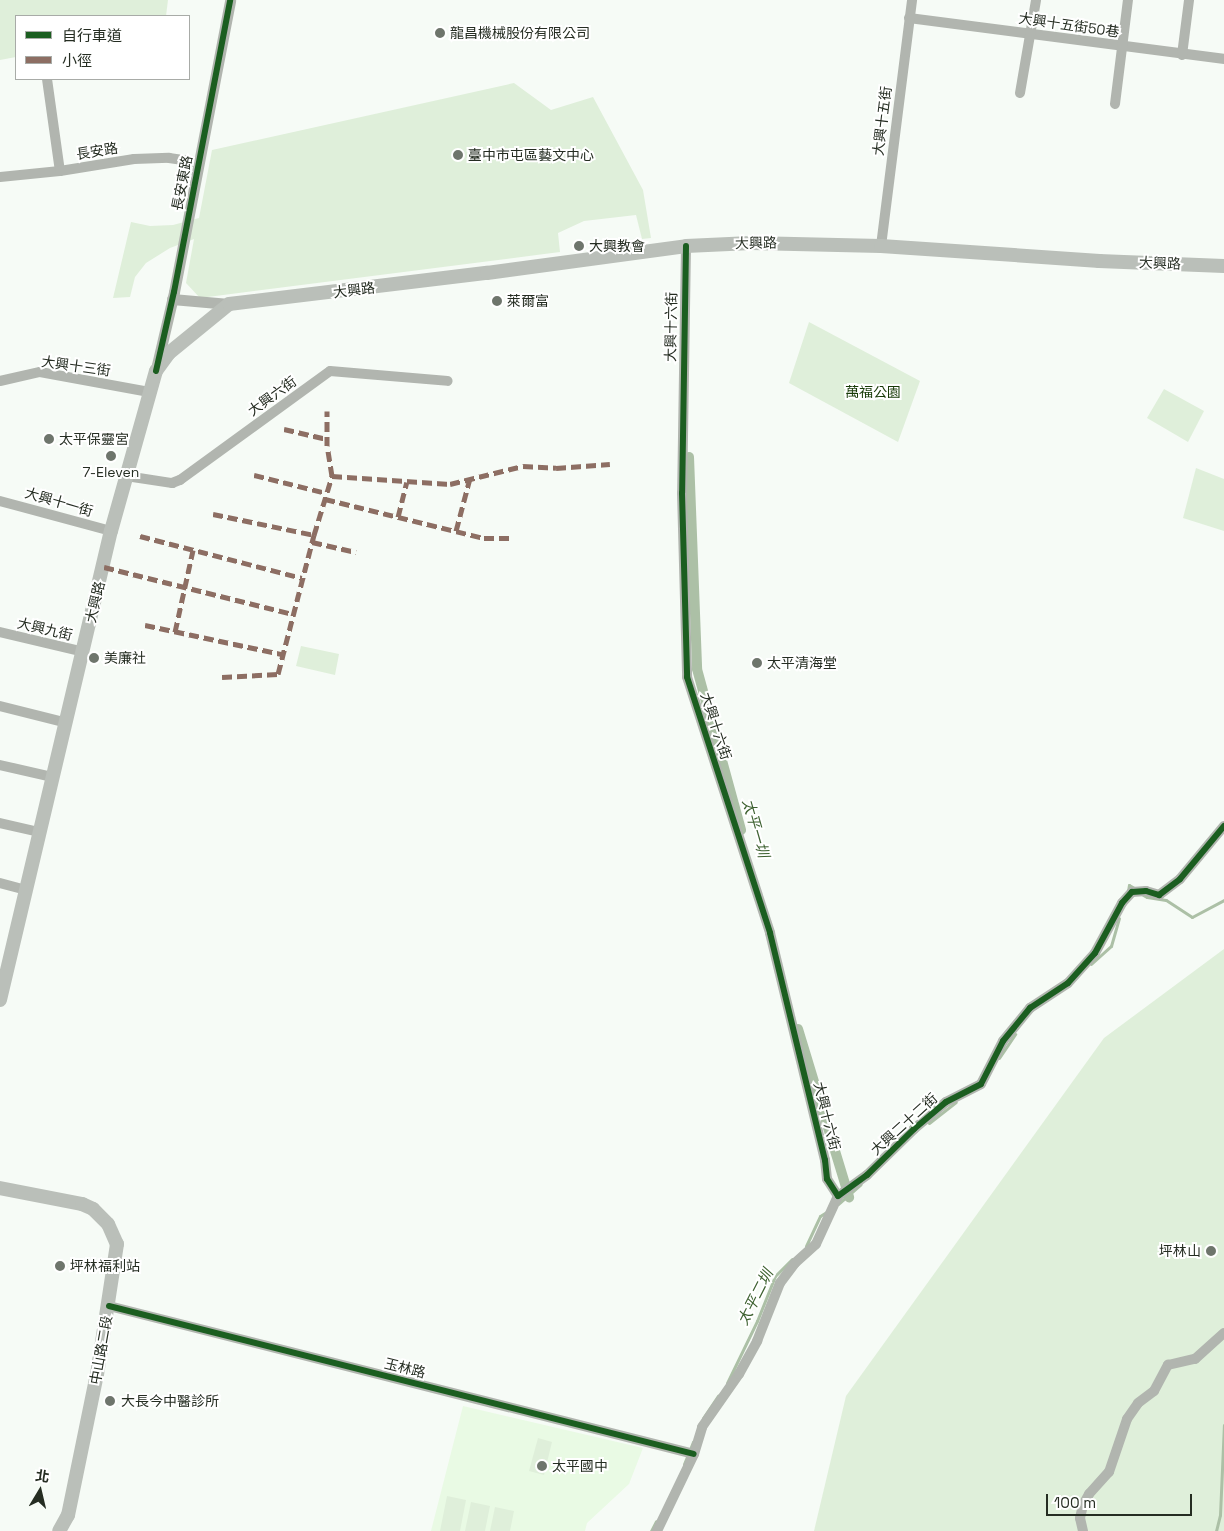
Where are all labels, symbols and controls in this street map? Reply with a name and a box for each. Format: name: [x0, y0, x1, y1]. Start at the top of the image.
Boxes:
street label: 大興十五街50巷: [1018, 10, 1120, 40]
legend: [15, 15, 190, 80]
place label: 龍昌機械股份有限公司: [450, 25, 590, 41]
text: 自行車道: [62, 26, 122, 45]
marker: 龍昌機械股份有限公司: [434, 27, 446, 39]
text: 小徑: [62, 51, 92, 70]
street label: 大興十五街: [869, 85, 895, 157]
street label: 長安路: [75, 139, 119, 163]
place label: 臺中市屯區藝文中心: [468, 147, 594, 163]
marker: 臺中市屯區藝文中心: [452, 149, 464, 161]
street label: 長安東路: [168, 154, 196, 212]
street label: 大興路: [735, 234, 777, 252]
place label: 大興教會: [589, 238, 645, 254]
marker: 大興教會: [573, 240, 585, 252]
street label: 大興路: [1139, 254, 1181, 272]
street label: 大興路: [332, 279, 376, 301]
street label: 大興十六街: [662, 292, 680, 362]
place label: 萊爾富: [507, 293, 549, 309]
marker: 萊爾富: [491, 295, 503, 307]
street label: 大興十三街: [40, 353, 112, 379]
street label: 大興六街: [244, 373, 300, 419]
park label: 萬福公園: [845, 384, 901, 400]
place label: 太平保靈宮: [59, 431, 129, 447]
marker: 太平保靈宮: [43, 433, 55, 445]
marker: 7-Eleven: [105, 450, 117, 462]
place label: 7-Eleven: [83, 464, 139, 480]
street label: 大興十一街: [23, 484, 95, 520]
street label: 大興路: [82, 580, 108, 624]
street label: 大興九街: [16, 615, 74, 643]
place label: 美廉社: [104, 650, 146, 666]
marker: 美廉社: [88, 652, 100, 664]
place label: 太平清海堂: [767, 655, 837, 671]
marker: 太平清海堂: [751, 657, 763, 669]
street label: 大興十六街: [697, 690, 735, 762]
water label: 太平一圳: [739, 797, 773, 859]
street label: 大興十六街: [810, 1080, 844, 1152]
street label: 大興二十二街: [867, 1090, 941, 1158]
place label: 坪林山: [1159, 1243, 1201, 1259]
marker: 坪林山: [1205, 1245, 1217, 1257]
place label: 坪林福利站: [70, 1258, 140, 1274]
marker: 坪林福利站: [54, 1260, 66, 1272]
water label: 太平二圳: [733, 1266, 777, 1328]
street label: 中山路二段: [87, 1314, 115, 1386]
street label: 玉林路: [383, 1355, 427, 1381]
place label: 大長今中醫診所: [121, 1393, 219, 1409]
marker: 大長今中醫診所: [103, 1394, 117, 1408]
place label: 太平國中: [552, 1458, 608, 1474]
marker: 太平國中: [536, 1460, 548, 1472]
north arrow: [15, 1466, 65, 1516]
text: 北: [34, 1466, 51, 1486]
scale bar: [1049, 1484, 1195, 1516]
text: 100 m: [1054, 1493, 1096, 1512]

